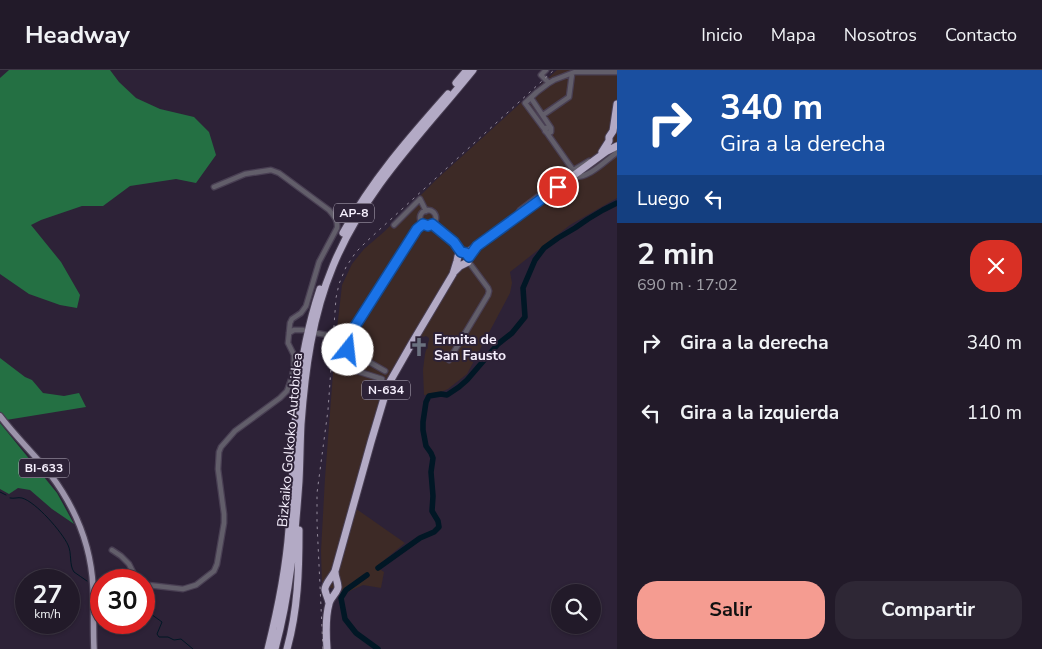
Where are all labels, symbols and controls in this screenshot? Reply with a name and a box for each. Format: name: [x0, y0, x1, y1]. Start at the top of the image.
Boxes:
text: Headway: [25, 19, 130, 51]
text: Inicio: [701, 23, 743, 47]
text: Mapa: [771, 23, 816, 47]
text: Nosotros: [844, 23, 917, 47]
text: Contacto: [945, 23, 1017, 47]
text: 340 m: [720, 84, 823, 131]
icon: right: [637, 90, 702, 155]
text: Gira a la derecha: [720, 129, 886, 159]
pin: [537, 166, 579, 208]
icon: arrive: [544, 173, 572, 201]
icon: left: [700, 185, 728, 213]
text: Luego: [637, 186, 690, 212]
road number: AP-8: [334, 204, 374, 222]
text: 2 min: [637, 234, 715, 275]
button: close: [970, 240, 1022, 292]
text: 690 m · 17:02: [637, 274, 738, 296]
position arrow: [321, 323, 373, 375]
icon: right: [637, 329, 665, 357]
place label: Ermita de San Fausto: [434, 330, 506, 365]
text: Gira a la derecha: [680, 330, 829, 356]
text: 340 m: [967, 330, 1022, 356]
church icon: Ermita de San Fausto: [408, 336, 430, 358]
street label: Bizkaiko Golkoko Autobidea: [273, 352, 307, 528]
road number: N-634: [362, 380, 410, 400]
icon: left: [637, 399, 665, 427]
text: Gira a la izquierda: [680, 400, 839, 426]
text: 110 m: [967, 400, 1022, 426]
road number: BI-633: [19, 458, 69, 478]
speed limit sign: 30: [90, 569, 155, 634]
text: 27: [32, 578, 63, 612]
button: Salir: [637, 581, 825, 639]
button: Compartir: [835, 581, 1022, 639]
map controls: [551, 584, 601, 634]
button: search: [551, 584, 601, 634]
text: km/h: [34, 606, 61, 622]

